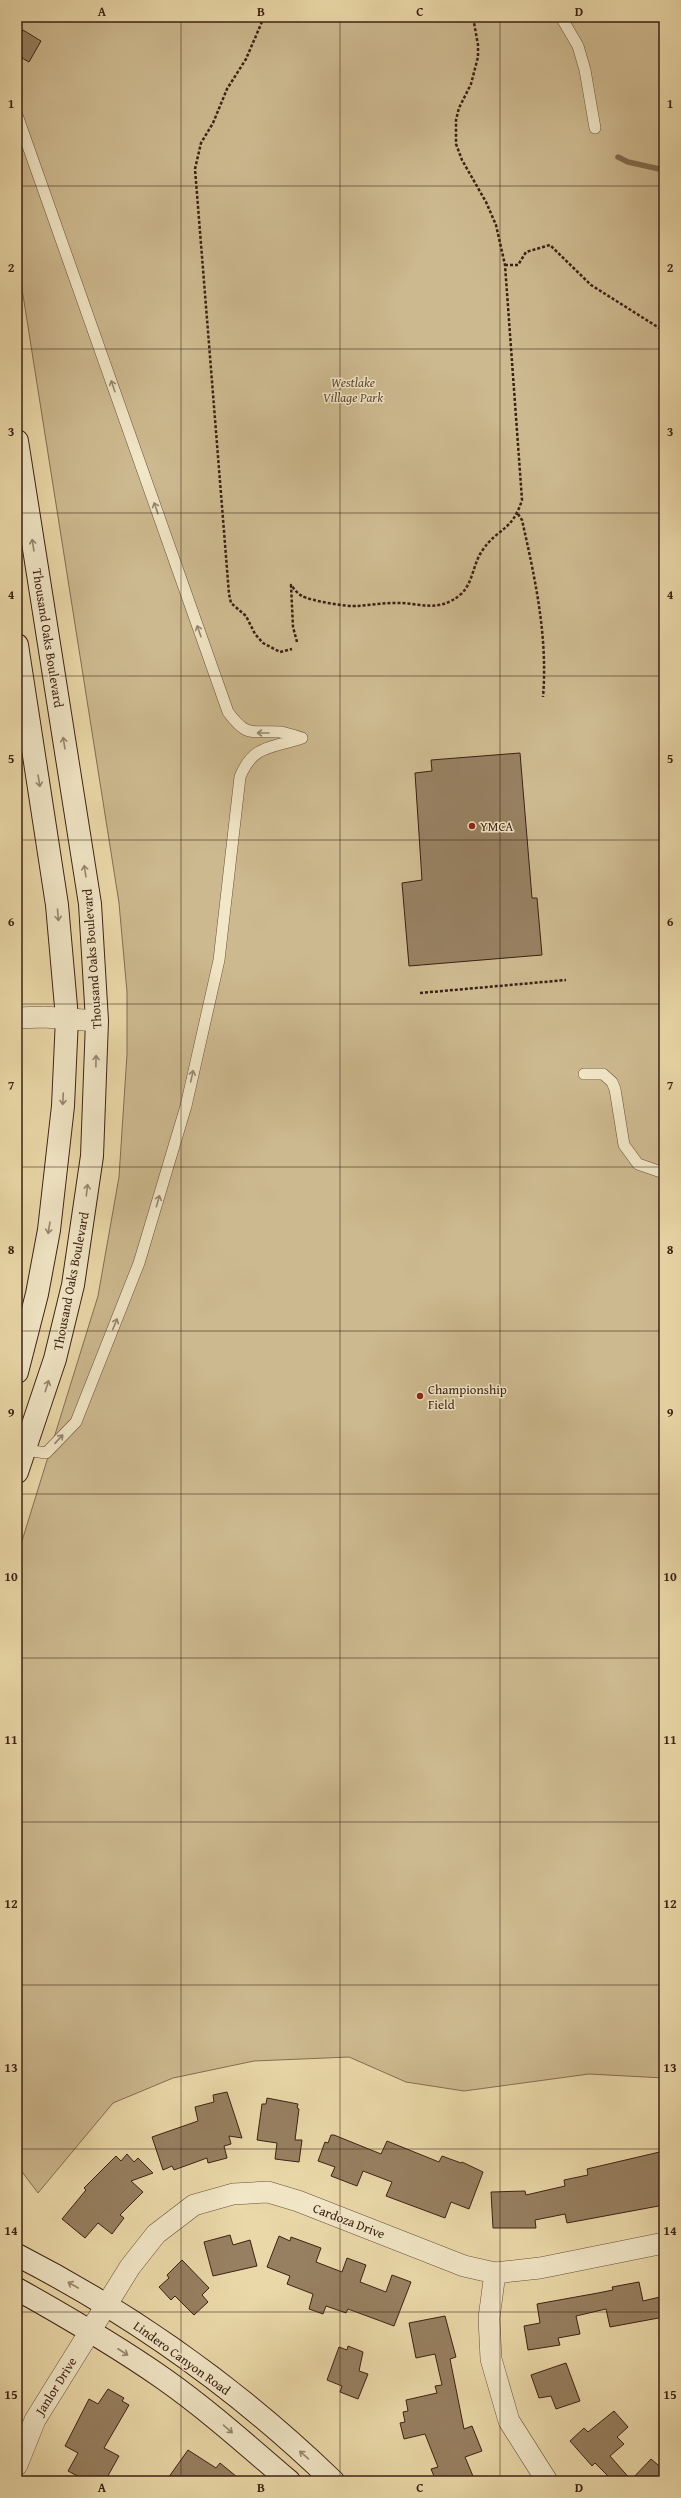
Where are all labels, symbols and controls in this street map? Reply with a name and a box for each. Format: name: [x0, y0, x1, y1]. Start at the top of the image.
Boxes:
text: A: [98, 2, 107, 21]
text: B: [257, 2, 265, 21]
text: C: [416, 2, 424, 21]
text: D: [575, 2, 583, 21]
text: 1: [8, 94, 14, 113]
text: 1: [667, 94, 673, 113]
text: 2: [8, 258, 15, 277]
text: 2: [667, 258, 674, 277]
park label: Westlake Village Park: [323, 373, 383, 407]
one-way arrow: [108, 380, 116, 392]
text: 3: [8, 422, 14, 441]
text: 3: [667, 422, 673, 441]
one-way arrow: [151, 503, 159, 515]
one-way arrow: [29, 539, 37, 552]
street label: Thousand Oaks Boulevard: [28, 567, 68, 709]
text: 4: [8, 585, 15, 604]
text: 4: [667, 585, 674, 604]
one-way arrow: [195, 624, 202, 637]
one-way arrow: [257, 729, 270, 737]
one-way arrow: [60, 737, 68, 750]
text: 5: [8, 749, 15, 768]
text: 5: [667, 749, 674, 768]
one-way arrow: [35, 774, 43, 787]
place label: YMCA: [480, 817, 513, 836]
marker: YMCA: [467, 821, 477, 831]
one-way arrow: [80, 865, 88, 878]
street label: Thousand Oaks Boulevard: [78, 888, 106, 1030]
one-way arrow: [54, 908, 61, 921]
text: 6: [8, 912, 15, 931]
text: 6: [667, 912, 674, 931]
one-way arrow: [92, 1055, 100, 1068]
one-way arrow: [189, 1070, 197, 1083]
text: 7: [8, 1076, 15, 1095]
text: 7: [667, 1076, 674, 1095]
one-way arrow: [60, 1092, 67, 1105]
one-way arrow: [84, 1184, 91, 1197]
one-way arrow: [155, 1195, 162, 1208]
street label: Thousand Oaks Boulevard: [48, 1210, 94, 1352]
one-way arrow: [45, 1222, 53, 1235]
text: 8: [8, 1240, 15, 1259]
text: 8: [667, 1240, 674, 1259]
one-way arrow: [112, 1318, 119, 1330]
one-way arrow: [43, 1380, 51, 1392]
place label: Championship Field: [428, 1380, 507, 1414]
marker: Championship Field: [415, 1391, 425, 1401]
text: 9: [8, 1403, 15, 1422]
text: 9: [667, 1403, 674, 1422]
one-way arrow: [54, 1435, 63, 1445]
text: 10: [4, 1567, 18, 1586]
text: 10: [663, 1567, 677, 1586]
text: 11: [4, 1730, 18, 1749]
text: 11: [663, 1730, 677, 1749]
text: 12: [4, 1894, 18, 1913]
text: 12: [663, 1894, 677, 1913]
text: 13: [4, 2058, 18, 2077]
text: 13: [663, 2058, 677, 2077]
street label: Cardoza Drive: [310, 2199, 388, 2243]
text: 14: [4, 2221, 18, 2240]
text: 14: [663, 2221, 677, 2240]
one-way arrow: [68, 2281, 79, 2289]
street label: Lindero Canyon Road: [130, 2316, 234, 2400]
one-way arrow: [117, 2348, 128, 2356]
street label: Janlor Drive: [30, 2353, 81, 2420]
text: 15: [4, 2385, 18, 2404]
text: 15: [663, 2385, 677, 2404]
one-way arrow: [223, 2424, 233, 2433]
one-way arrow: [299, 2450, 309, 2460]
text: A: [98, 2478, 107, 2497]
text: B: [257, 2478, 265, 2497]
text: C: [416, 2478, 424, 2497]
text: D: [575, 2478, 583, 2497]

